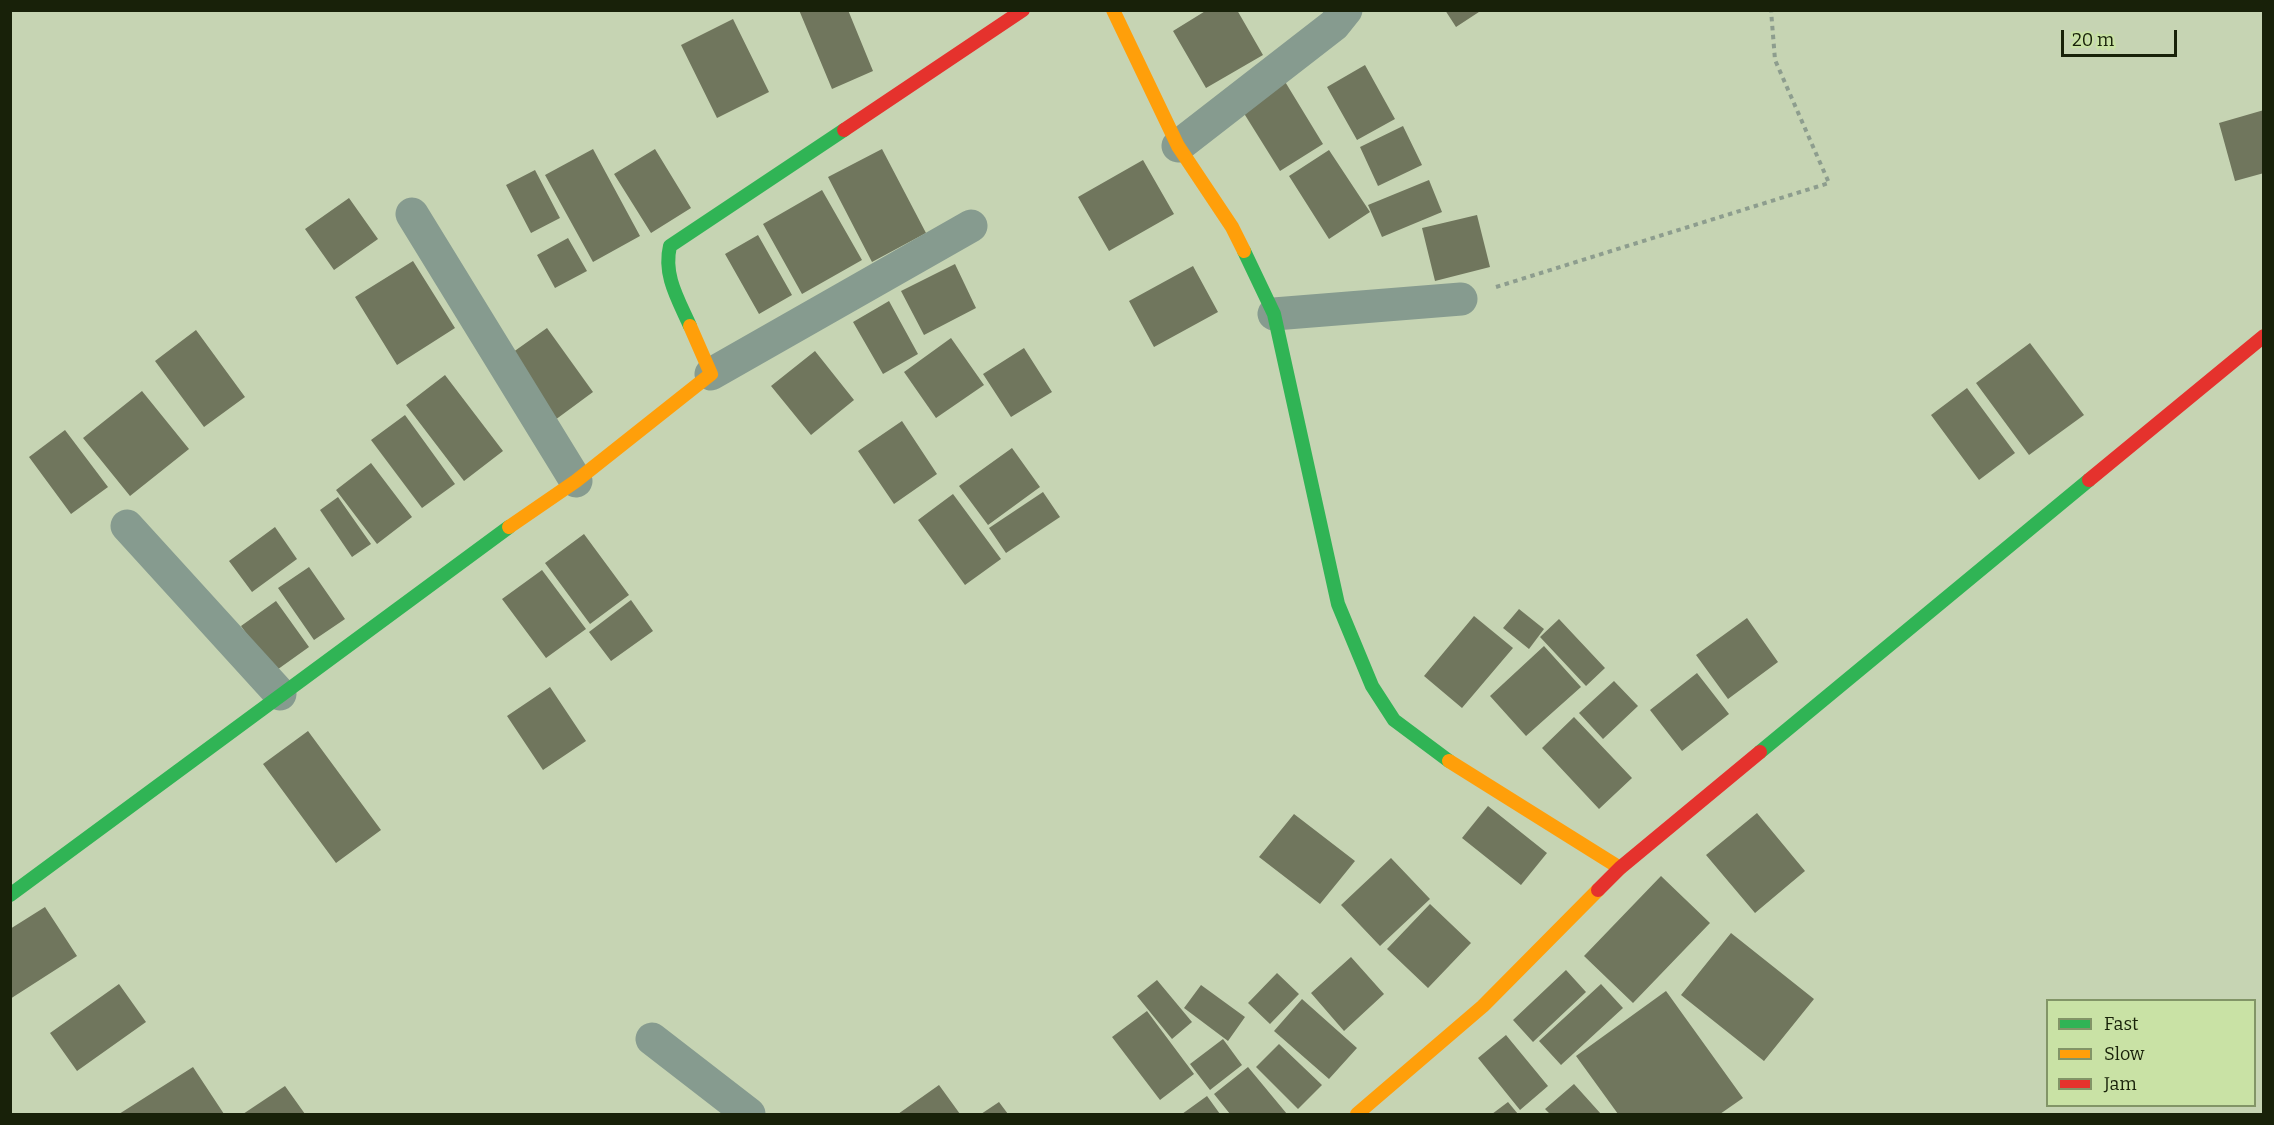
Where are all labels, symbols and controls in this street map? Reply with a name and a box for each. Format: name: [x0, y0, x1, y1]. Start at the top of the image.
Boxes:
scale bar: [2064, 18, 2180, 56]
text: 20 m: [2072, 29, 2114, 51]
legend: [2046, 999, 2256, 1107]
text: Fast: [2104, 1013, 2139, 1035]
text: Slow: [2104, 1043, 2144, 1065]
text: Jam: [2104, 1073, 2137, 1095]

